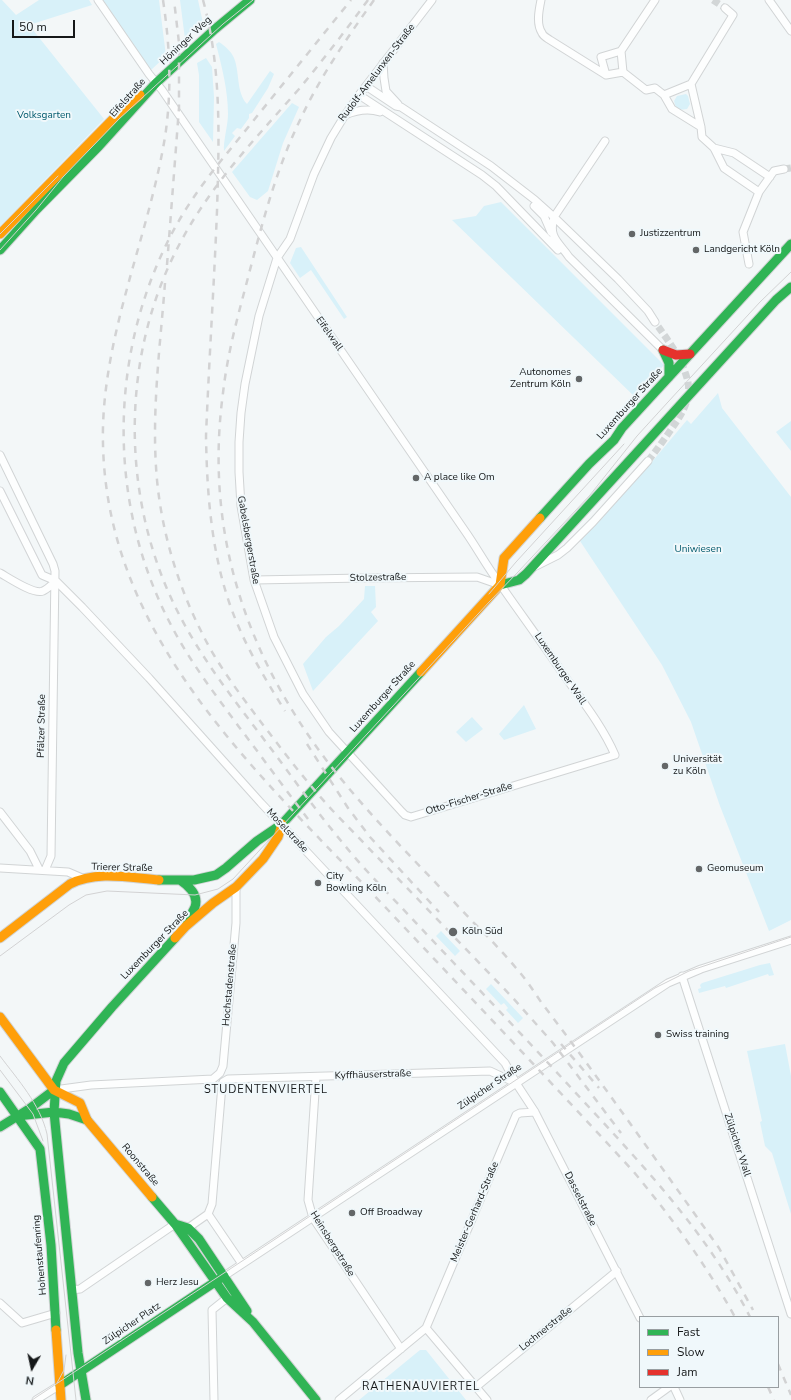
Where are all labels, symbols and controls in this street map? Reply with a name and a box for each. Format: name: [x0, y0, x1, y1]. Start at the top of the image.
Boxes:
scale bar: [14, 12, 77, 38]
street label: Höninger Weg: [158, 14, 214, 68]
text: 50 m: [19, 19, 47, 35]
street label: Rudolf-Amelunxen-Straße: [336, 22, 418, 124]
street label: Eifelstraße: [107, 76, 149, 120]
park label: Volksgarten: [17, 110, 71, 122]
place label: Justizzentrum: [640, 228, 701, 240]
marker: Justizzentrum: [627, 229, 637, 239]
place label: Landgericht Köln: [704, 244, 780, 256]
marker: Landgericht Köln: [691, 245, 701, 255]
street label: Eifelwall: [313, 315, 345, 353]
street label: Luxemburger Straße: [595, 366, 665, 442]
place label: Autonomes Zentrum Köln: [510, 367, 571, 390]
marker: Autonomes Zentrum Köln: [574, 374, 584, 384]
place label: A place like Om: [424, 472, 495, 484]
marker: A place like Om: [411, 473, 421, 483]
street label: Gabelsbergerstraße: [234, 495, 262, 585]
park label: Uniwiesen: [674, 544, 722, 556]
street label: Stolzestraße: [350, 572, 406, 584]
street label: Luxemburger Wall: [532, 631, 588, 707]
street label: Luxemburger Straße: [348, 659, 418, 735]
street label: Pfälzer Straße: [35, 694, 49, 758]
place label: Universität zu Köln: [673, 754, 722, 778]
marker: Universität zu Köln: [660, 761, 670, 771]
street label: Otto-Fischer-Straße: [424, 780, 514, 818]
street label: Moselstraße: [264, 807, 310, 855]
street label: Trierer Straße: [91, 861, 153, 875]
place label: Geomuseum: [707, 863, 764, 875]
marker: Geomuseum: [694, 864, 704, 874]
place label: City Bowling Köln: [326, 871, 386, 894]
marker: City Bowling Köln: [313, 878, 323, 888]
street label: Luxemburger Straße: [119, 908, 191, 982]
marker: Köln Süd: [447, 926, 459, 938]
place label: Köln Süd: [462, 926, 502, 938]
street label: Hochstadenstraße: [220, 943, 240, 1027]
place label: Swiss training: [666, 1029, 729, 1041]
marker: Swiss training: [653, 1030, 663, 1040]
street label: Zülpicher Straße: [456, 1061, 524, 1113]
street label: Kyffhäuserstraße: [335, 1068, 411, 1082]
district label: STUDENTENVIERTEL: [204, 1083, 328, 1097]
street label: Zülpicher Wall: [721, 1112, 753, 1178]
street label: Roonstraße: [119, 1141, 161, 1189]
street label: Meister-Gerhard-Straße: [448, 1160, 502, 1264]
street label: Dasselstraße: [561, 1170, 599, 1228]
place label: Off Broadway: [360, 1207, 422, 1219]
marker: Off Broadway: [347, 1208, 357, 1218]
street label: Heinsbergstraße: [307, 1209, 357, 1279]
street label: Hohenstaufenring: [31, 1214, 49, 1296]
place label: Herz Jesu: [156, 1277, 199, 1289]
marker: Herz Jesu: [143, 1278, 153, 1288]
street label: Zülpicher Platz: [101, 1300, 163, 1348]
street label: Lochnerstraße: [517, 1304, 575, 1354]
legend: [639, 1316, 779, 1388]
text: Fast: [677, 1324, 700, 1340]
text: Slow: [677, 1344, 705, 1360]
north arrow: [12, 1348, 52, 1388]
text: Jam: [677, 1364, 698, 1380]
text: N: [25, 1372, 35, 1388]
district label: RATHENAUVIERTEL: [362, 1380, 480, 1394]

